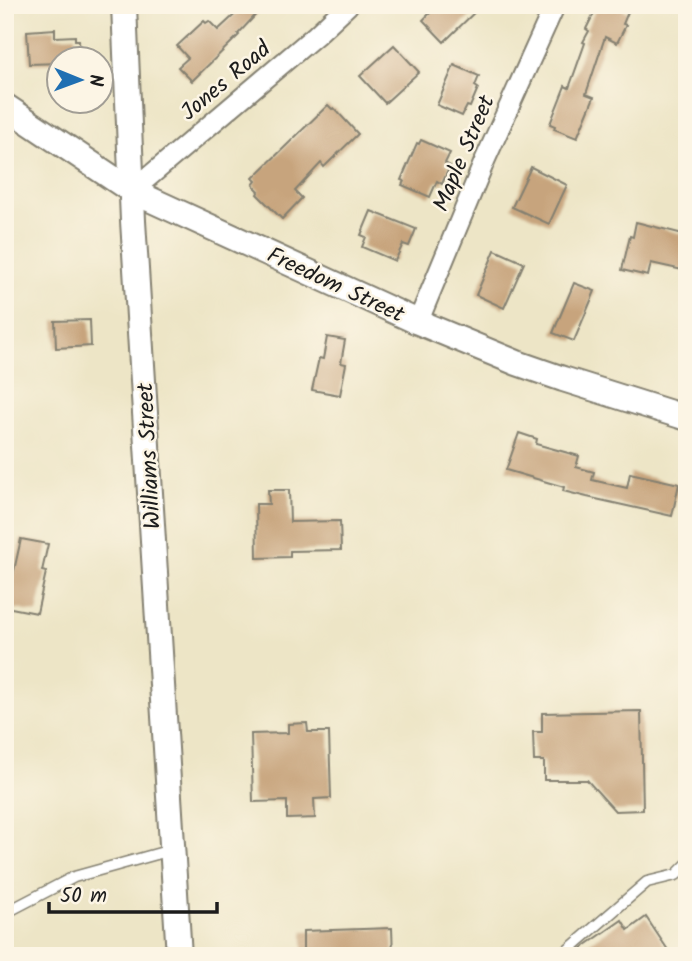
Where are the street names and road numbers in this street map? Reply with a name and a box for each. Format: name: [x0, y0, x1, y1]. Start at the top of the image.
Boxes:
street label: Jones Road: [173, 32, 280, 130]
street label: Maple Street: [424, 89, 506, 218]
street label: Freedom Street: [260, 238, 411, 334]
street label: Williams Street: [128, 381, 172, 530]

